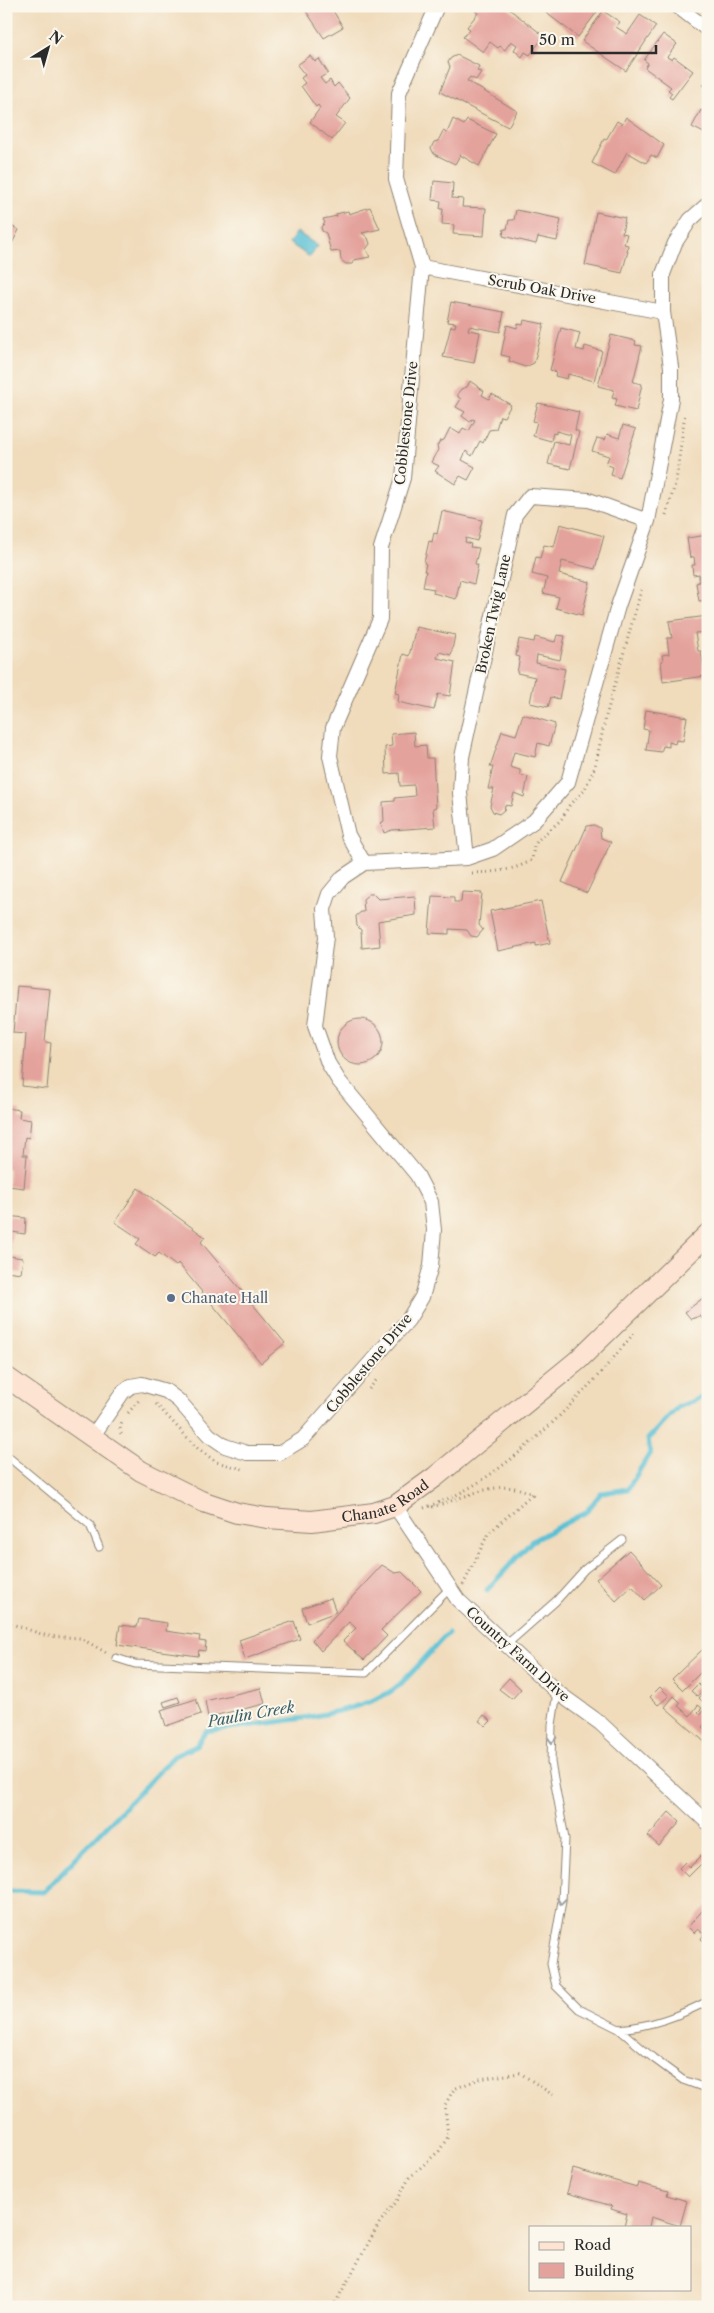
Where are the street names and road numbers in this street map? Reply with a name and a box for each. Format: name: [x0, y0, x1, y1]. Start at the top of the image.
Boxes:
street label: Scrub Oak Drive: [487, 271, 598, 307]
street label: Cobblestone Drive: [391, 360, 421, 486]
street label: Broken Twig Lane: [472, 553, 514, 675]
street label: Cobblestone Drive: [322, 1309, 416, 1416]
street label: Chanate Road: [340, 1475, 433, 1526]
street label: Country Farm Drive: [462, 1603, 574, 1706]

